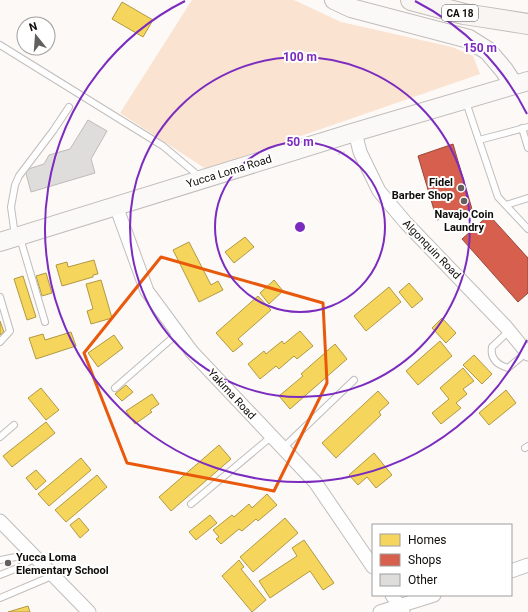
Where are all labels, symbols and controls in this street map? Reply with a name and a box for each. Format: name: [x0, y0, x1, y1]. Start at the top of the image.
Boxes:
road number: CA 18: [442, 5, 478, 21]
north arrow: [16, 16, 56, 56]
text: N: [28, 19, 39, 34]
text: 150 m: [463, 41, 497, 55]
text: 100 m: [283, 50, 317, 64]
text: 50 m: [286, 135, 314, 149]
street label: Yucca Loma Road: [185, 152, 273, 191]
place label: Fidel Barber Shop: [392, 176, 453, 202]
marker: Fidel Barber Shop: [456, 183, 466, 193]
marker: Navajo Coin Laundry: [459, 196, 469, 206]
place label: Navajo Coin Laundry: [434, 208, 494, 234]
street label: Algonquin Road: [400, 217, 463, 282]
centre of rings: [293, 220, 307, 234]
street label: Yakima Road: [205, 366, 258, 422]
legend: [372, 524, 512, 596]
text: Homes: [408, 533, 446, 547]
place label: Yucca Loma Elementary School: [16, 551, 109, 577]
text: Shops: [408, 553, 442, 567]
marker: Yucca Loma Elementary School: [3, 558, 13, 568]
text: Other: [408, 573, 437, 587]

